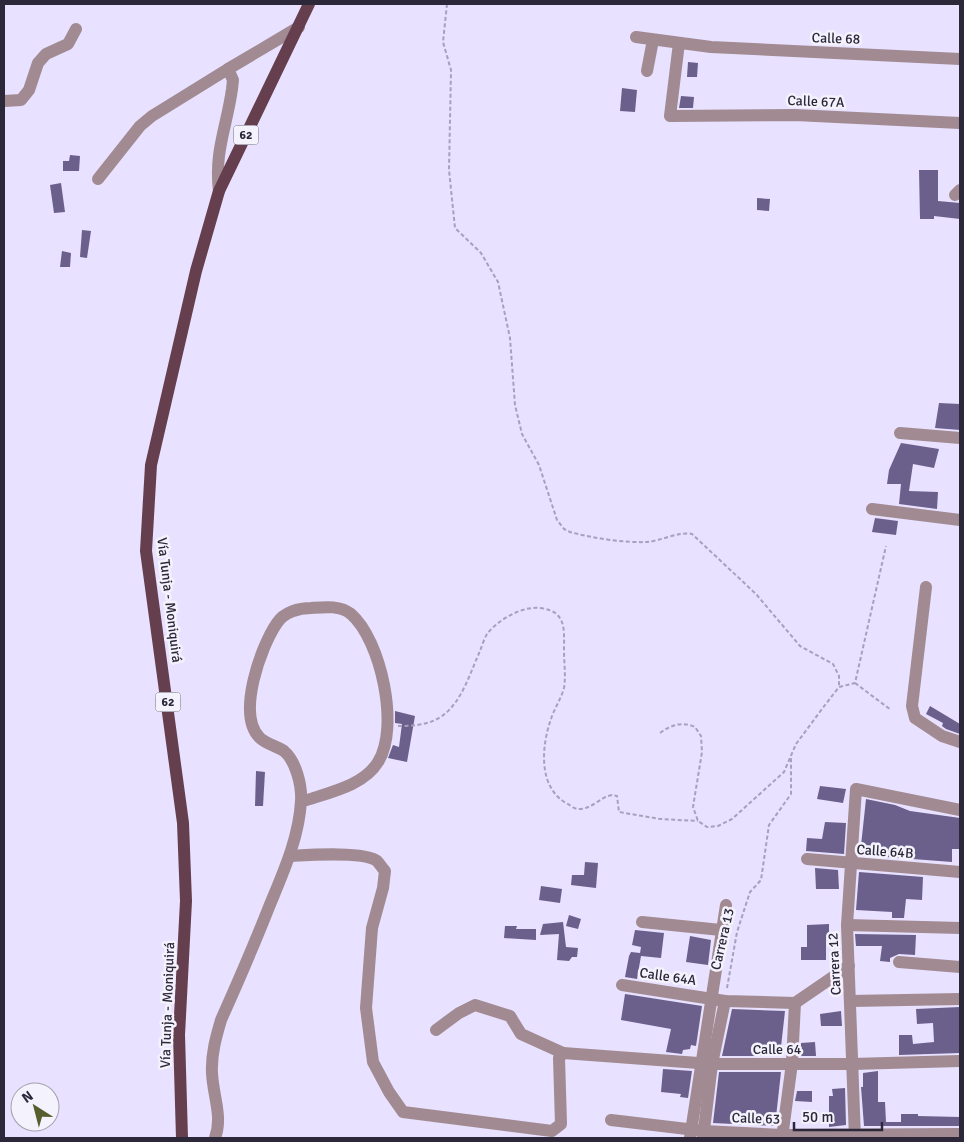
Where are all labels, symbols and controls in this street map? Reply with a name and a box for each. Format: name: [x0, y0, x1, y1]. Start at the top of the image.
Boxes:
street label: Calle 68: [811, 29, 861, 48]
street label: Calle 67A: [787, 92, 845, 111]
road number: 62: [234, 126, 258, 144]
street label: Vía Tunja - Moniquirá: [153, 536, 186, 664]
road number: 62: [156, 692, 180, 712]
street label: Calle 64B: [856, 841, 914, 862]
street label: Carrera 13: [707, 907, 738, 972]
street label: Carrera 12: [824, 932, 845, 996]
street label: Vía Tunja - Moniquirá: [157, 942, 178, 1068]
street label: Calle 64A: [638, 964, 698, 989]
street label: Calle 64: [753, 1041, 802, 1058]
north arrow: [10, 1082, 60, 1132]
text: N: [19, 1087, 37, 1107]
scale bar: [794, 1100, 882, 1132]
text: 50 m: [802, 1108, 833, 1126]
street label: Calle 63: [731, 1109, 781, 1128]

